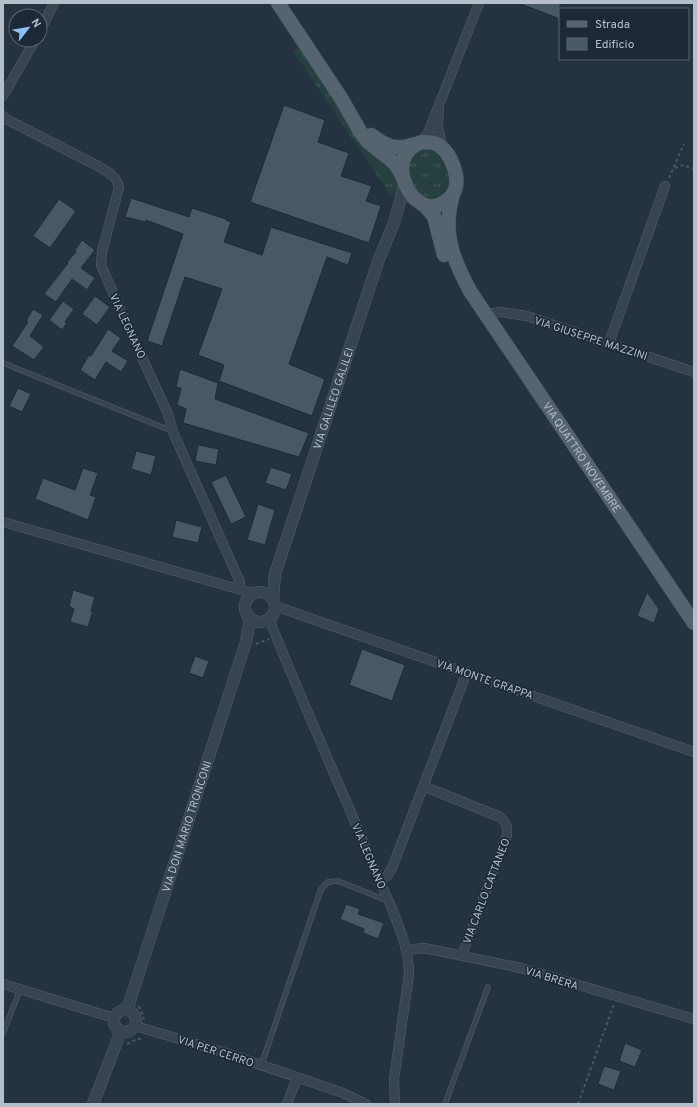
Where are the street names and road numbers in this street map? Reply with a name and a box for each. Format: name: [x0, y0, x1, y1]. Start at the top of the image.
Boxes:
street label: VIA LEGNANO: [106, 292, 148, 361]
street label: VIA GIUSEPPE MAZZINI: [532, 314, 649, 364]
street label: VIA GALILEO GALILEI: [311, 346, 357, 451]
street label: VIA QUATTRO NOVEMBRE: [539, 400, 624, 516]
street label: VIA MONTE GRAPPA: [434, 657, 535, 703]
street label: VIA DON MARIO TRONCONI: [160, 759, 215, 894]
street label: VIA LEGNANO: [348, 821, 388, 891]
street label: VIA CARLO CATTANEO: [460, 837, 514, 946]
street label: VIA BRERA: [523, 964, 580, 994]
street label: VIA PER CERRO: [176, 1033, 256, 1071]

